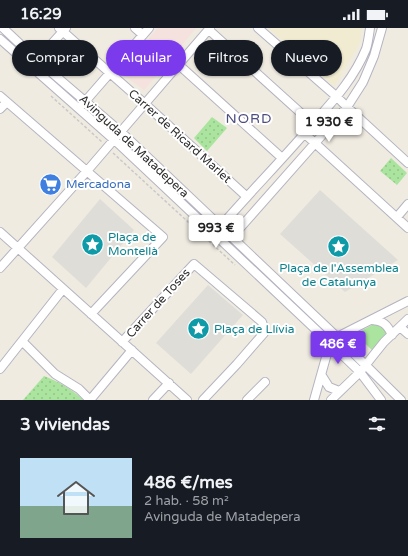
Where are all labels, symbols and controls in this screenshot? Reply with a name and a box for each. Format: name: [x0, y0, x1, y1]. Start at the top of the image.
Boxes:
text: 16:29: [20, 5, 62, 23]
chip: Comprar: [12, 40, 98, 76]
chip: Alquilar: [106, 40, 186, 76]
chip: Filtros: [194, 40, 263, 76]
chip: Nuevo: [271, 40, 342, 76]
street label: Carrer de Ricard Marlet: [126, 86, 234, 186]
street label: Avinguda de Matadepera: [76, 92, 192, 200]
pin: 1 930 €: [292, 109, 366, 143]
district label: NORD: [225, 110, 273, 127]
text: 1 930 €: [305, 114, 353, 130]
supermarket icon: Mercadona: [37, 171, 63, 197]
place label: Mercadona: [66, 177, 131, 191]
pin: 993 €: [188, 215, 244, 249]
text: 993 €: [198, 220, 234, 236]
place label: Plaça de Montellà: [108, 230, 158, 258]
place icon: Plaça de Montellà: [80, 231, 106, 257]
place icon: Plaça de l'Assemblea de Catalunya: [326, 234, 352, 260]
place label: Plaça de l'Assemblea de Catalunya: [279, 261, 399, 289]
street label: Carrer de Toses: [123, 265, 193, 340]
place icon: Plaça de Llívia: [186, 316, 212, 342]
place label: Plaça de Llívia: [214, 322, 294, 336]
pin: 486 €: [310, 331, 366, 365]
text: 486 €: [320, 336, 356, 352]
icon: filters: [366, 413, 388, 435]
text: 3 viviendas: [20, 414, 110, 435]
text: 486 €/mes: [144, 472, 233, 493]
icon: home: [52, 474, 100, 522]
text: 2 hab. · 58 m²: [144, 493, 229, 509]
text: Avinguda de Matadepera: [144, 509, 301, 525]

